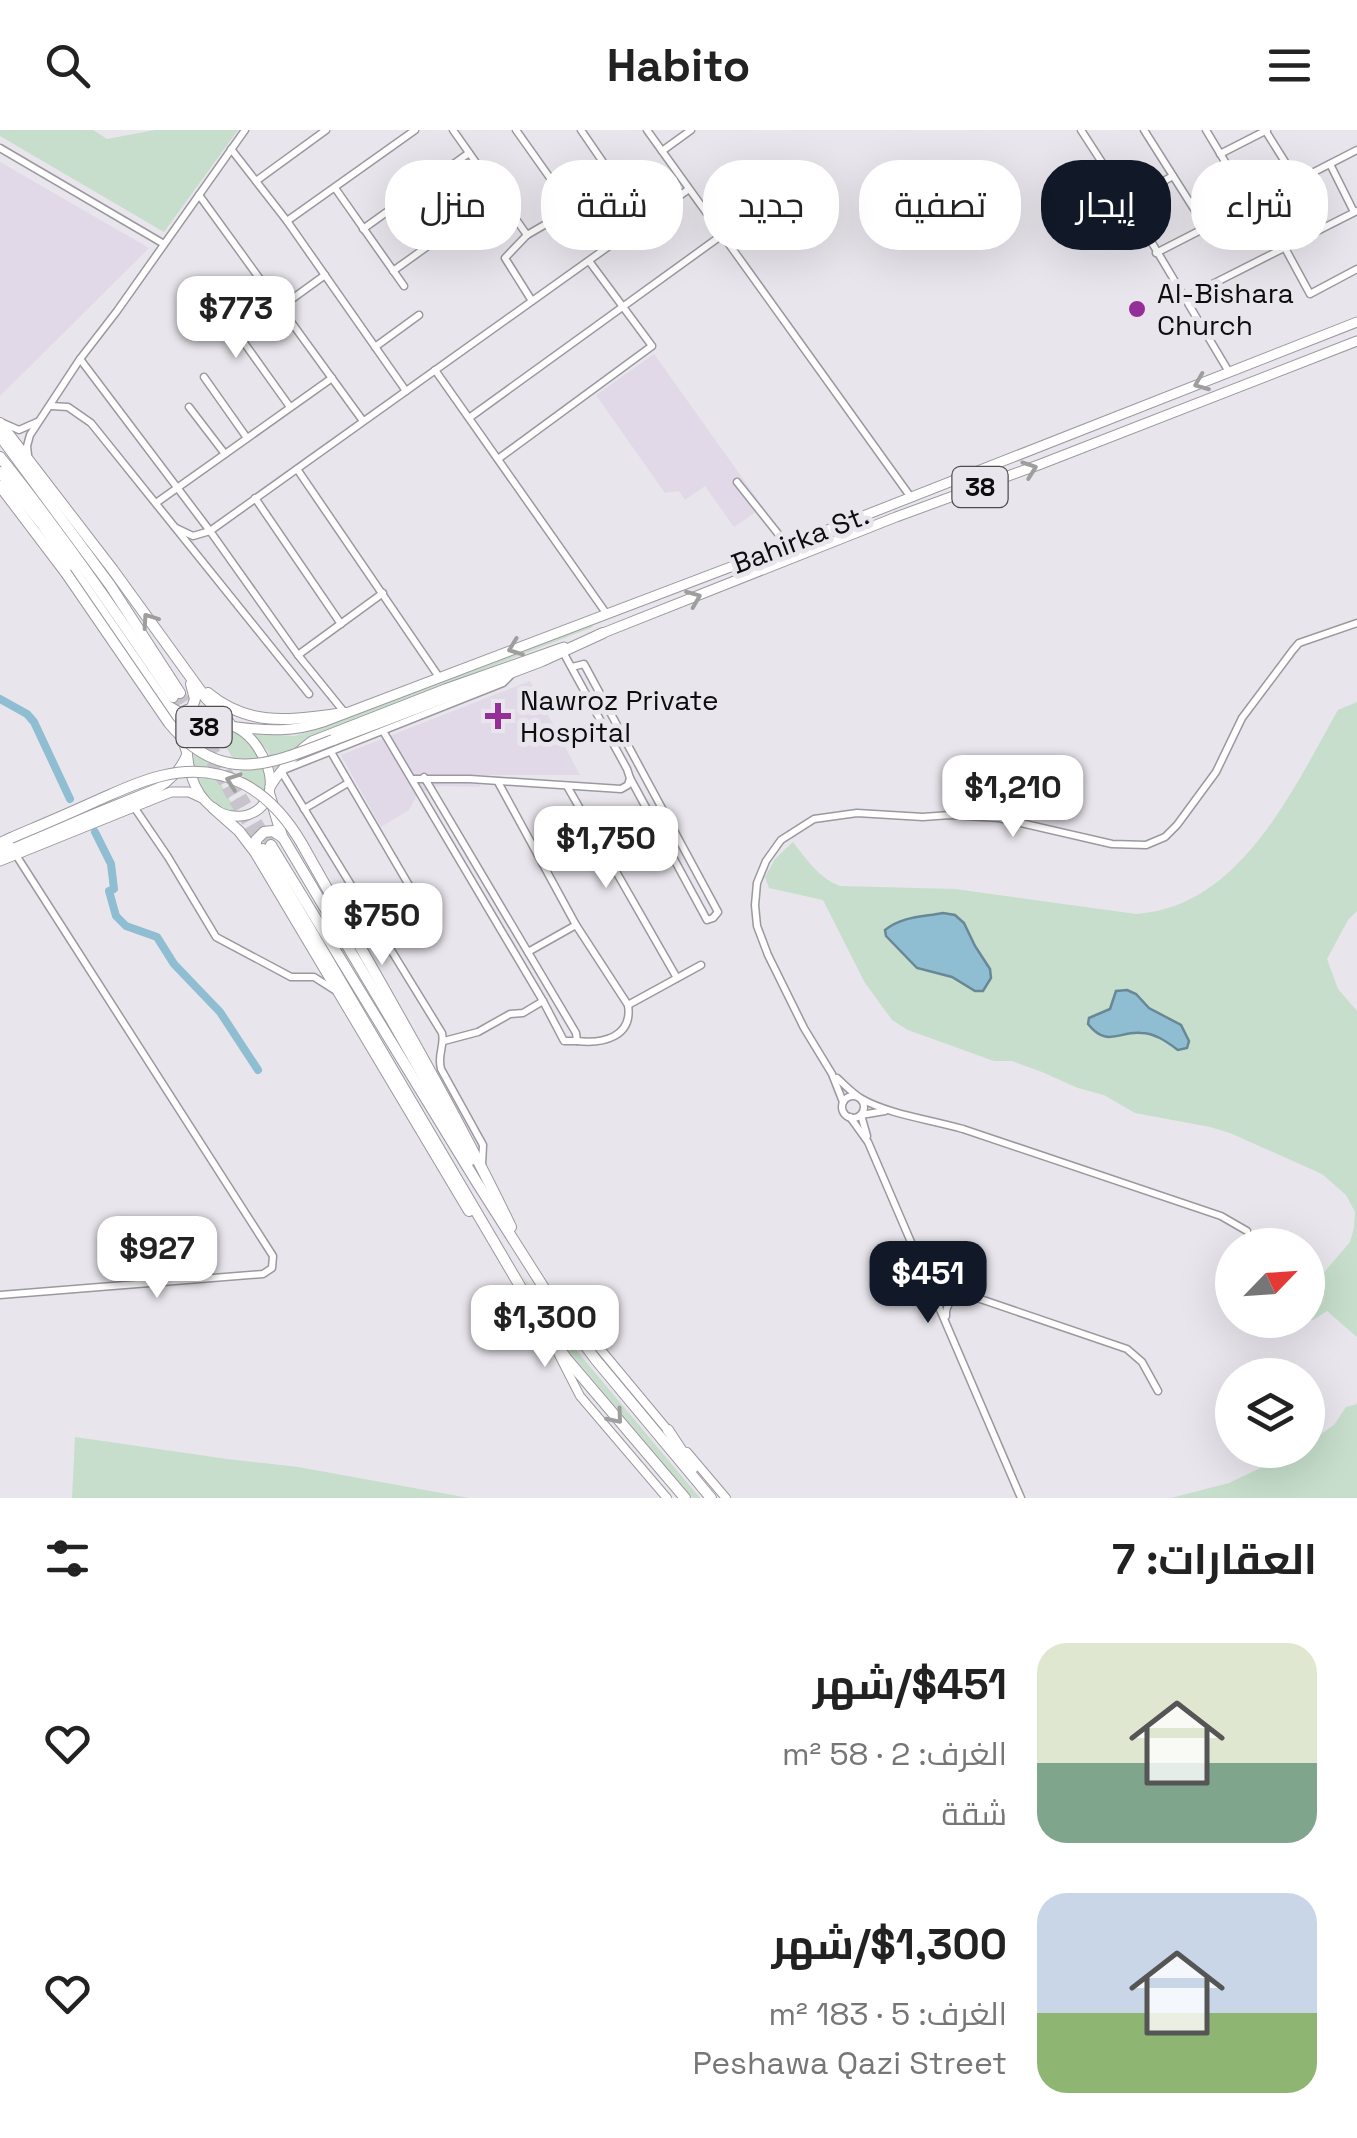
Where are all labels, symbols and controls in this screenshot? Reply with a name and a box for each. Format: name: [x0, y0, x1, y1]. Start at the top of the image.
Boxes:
text: Habito: [607, 37, 750, 94]
icon: search: [40, 38, 95, 93]
icon: menu: [1262, 38, 1317, 93]
chip: منزل: [385, 160, 521, 250]
chip: شقة: [541, 160, 683, 250]
chip: جديد: [703, 160, 839, 250]
chip: تصفية: [859, 160, 1021, 250]
chip: إيجار: [1041, 160, 1171, 250]
chip: شراء: [1191, 160, 1328, 250]
place label: Al-Bishara Church: [1157, 275, 1294, 343]
pin: $773: [177, 276, 295, 361]
text: $773: [199, 288, 273, 328]
marker: Al-Bishara Church: [1126, 298, 1148, 320]
one-way arrow: [1193, 372, 1211, 392]
one-way arrow: [1020, 460, 1037, 481]
road number: 38: [952, 467, 1008, 507]
street label: Bahirka St.: [726, 496, 874, 582]
one-way arrow: [684, 589, 701, 609]
one-way arrow: [143, 612, 161, 631]
one-way arrow: [507, 636, 524, 657]
place label: Nawroz Private Hospital: [520, 682, 719, 750]
marker: Nawroz Private Hospital: [485, 703, 511, 729]
road number: 38: [176, 707, 232, 747]
pin: $1,210: [932, 755, 1094, 840]
text: $1,210: [964, 767, 1062, 807]
one-way arrow: [225, 772, 242, 792]
pin: $1,750: [525, 806, 687, 891]
text: $1,750: [556, 818, 656, 858]
pin: $750: [323, 883, 441, 968]
text: $750: [343, 895, 421, 935]
pin: $927: [98, 1216, 216, 1301]
text: $927: [119, 1228, 195, 1268]
north arrow: [1215, 1228, 1325, 1338]
map controls: [1215, 1228, 1325, 1468]
pin: $451: [869, 1241, 987, 1326]
text: $451: [892, 1253, 964, 1293]
pin: $1,300: [464, 1285, 626, 1370]
text: $1,300: [493, 1297, 597, 1337]
button: layers: [1215, 1358, 1325, 1468]
one-way arrow: [604, 1405, 622, 1424]
icon: filters: [40, 1531, 95, 1586]
text: العقارات: 7: [1112, 1533, 1317, 1586]
text: $451/شهر: [813, 1658, 1007, 1711]
icon: home: [1117, 1683, 1237, 1803]
icon: heart: [40, 1716, 95, 1771]
text: الغرف: 2 · 58 m²: [782, 1734, 1007, 1774]
text: شقة: [942, 1794, 1007, 1834]
text: $1,300/شهر: [772, 1918, 1007, 1971]
icon: home: [1117, 1933, 1237, 2053]
icon: heart: [40, 1966, 95, 2021]
text: الغرف: 5 · 183 m²: [769, 1994, 1007, 2034]
text: Peshawa Qazi Street: [692, 2043, 1007, 2083]

